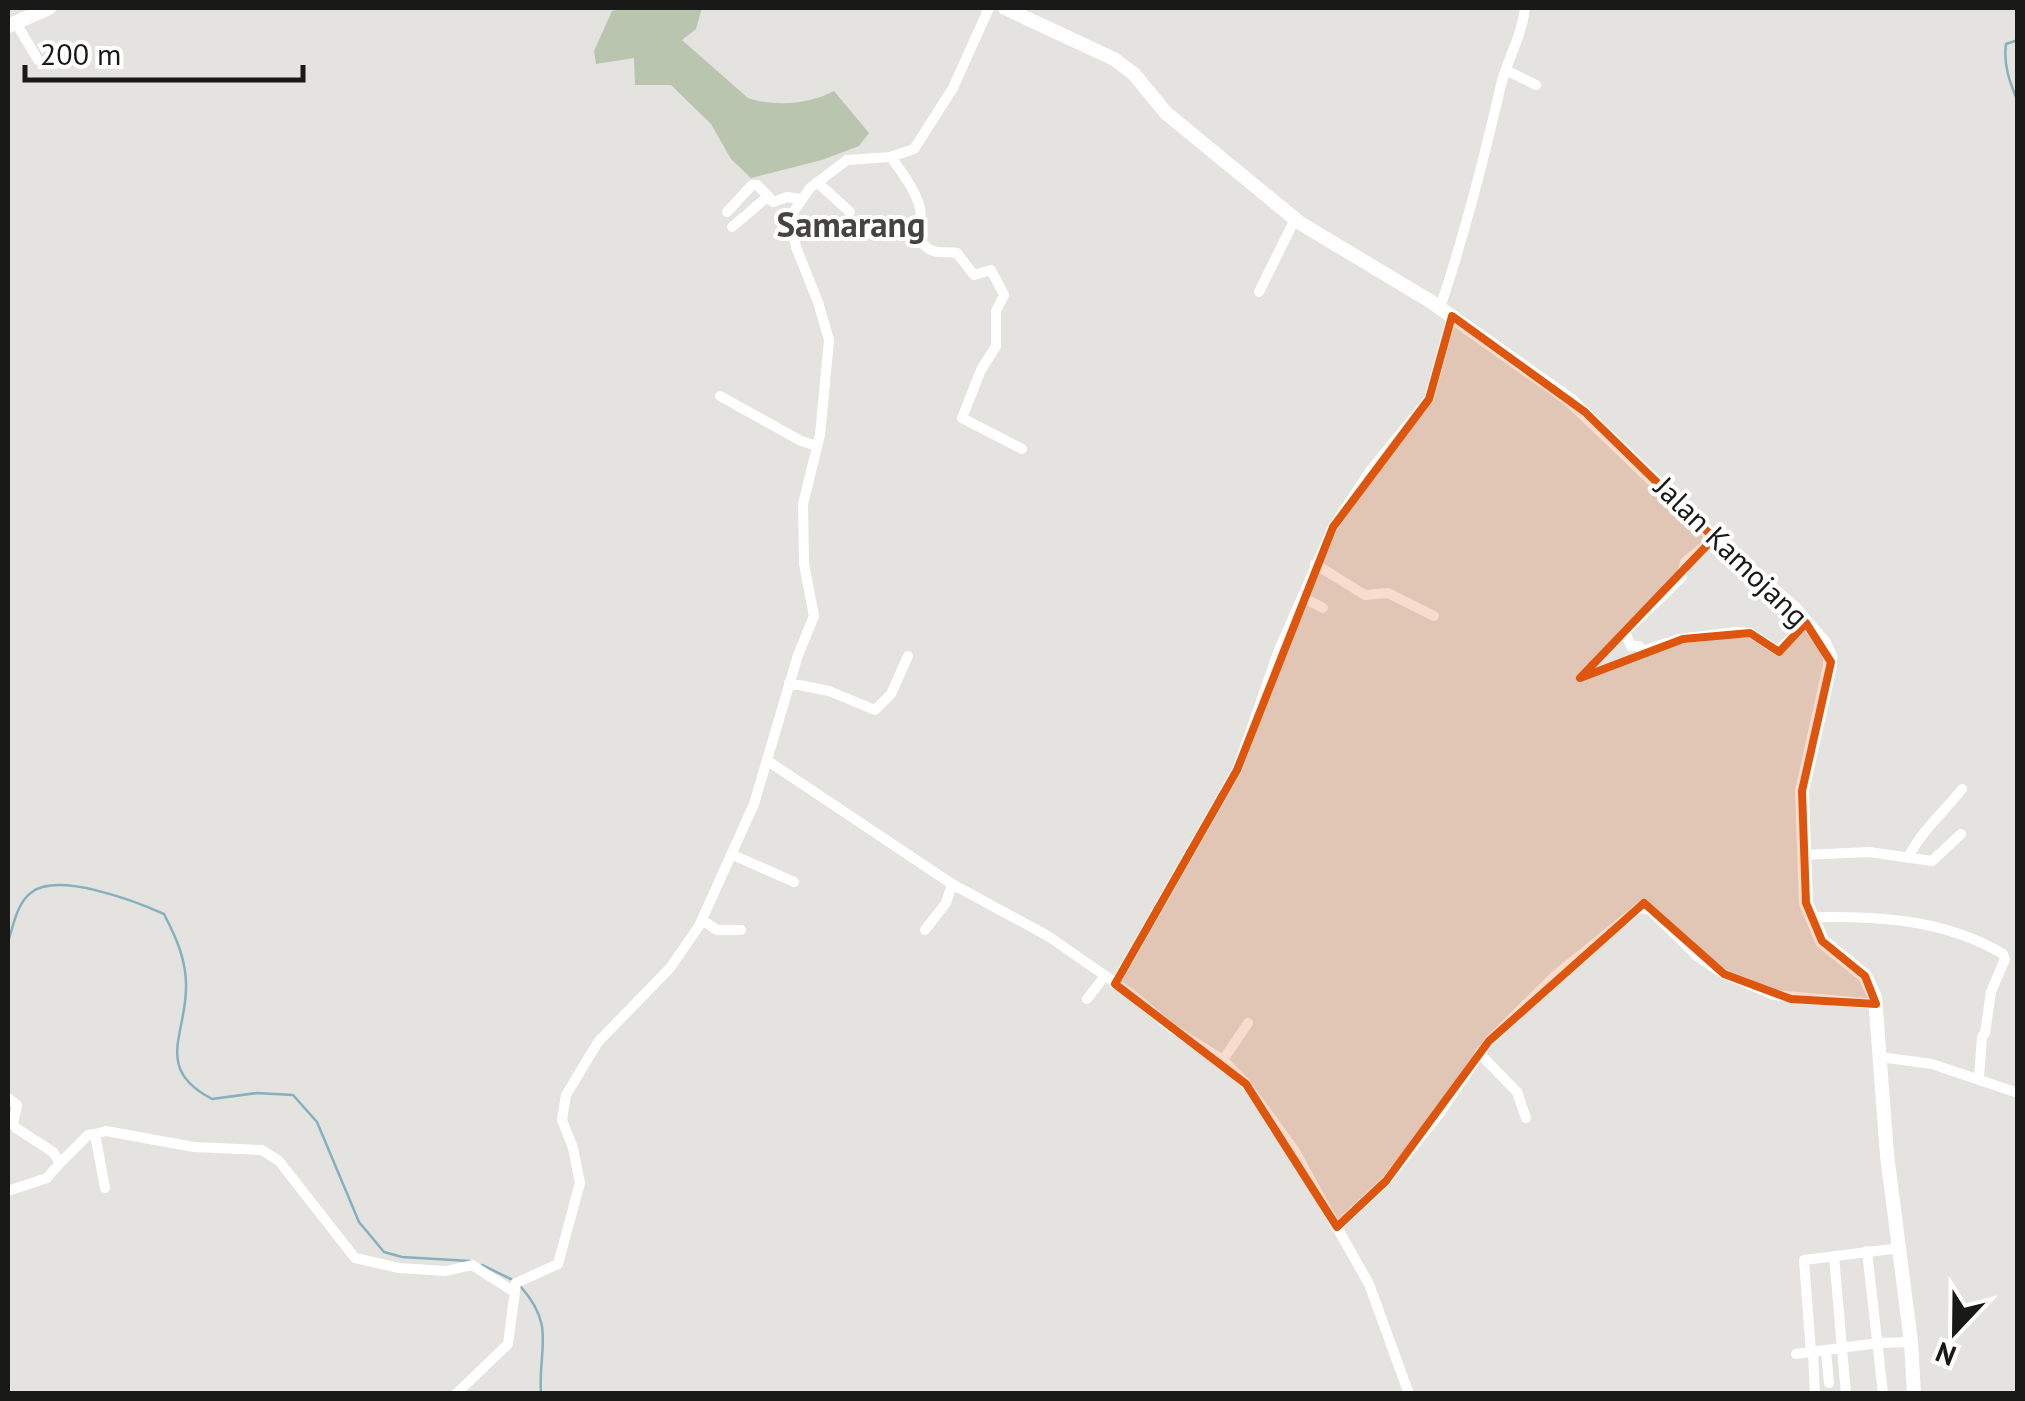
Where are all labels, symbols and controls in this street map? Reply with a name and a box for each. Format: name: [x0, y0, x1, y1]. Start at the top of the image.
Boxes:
scale bar: [25, 20, 302, 82]
text: 200 m: [40, 34, 121, 73]
district label: Samarang: [777, 201, 925, 247]
street label: Jalan Kamojang: [1645, 466, 1817, 634]
north arrow: [1905, 1281, 2005, 1381]
text: N: [1930, 1334, 1961, 1375]

